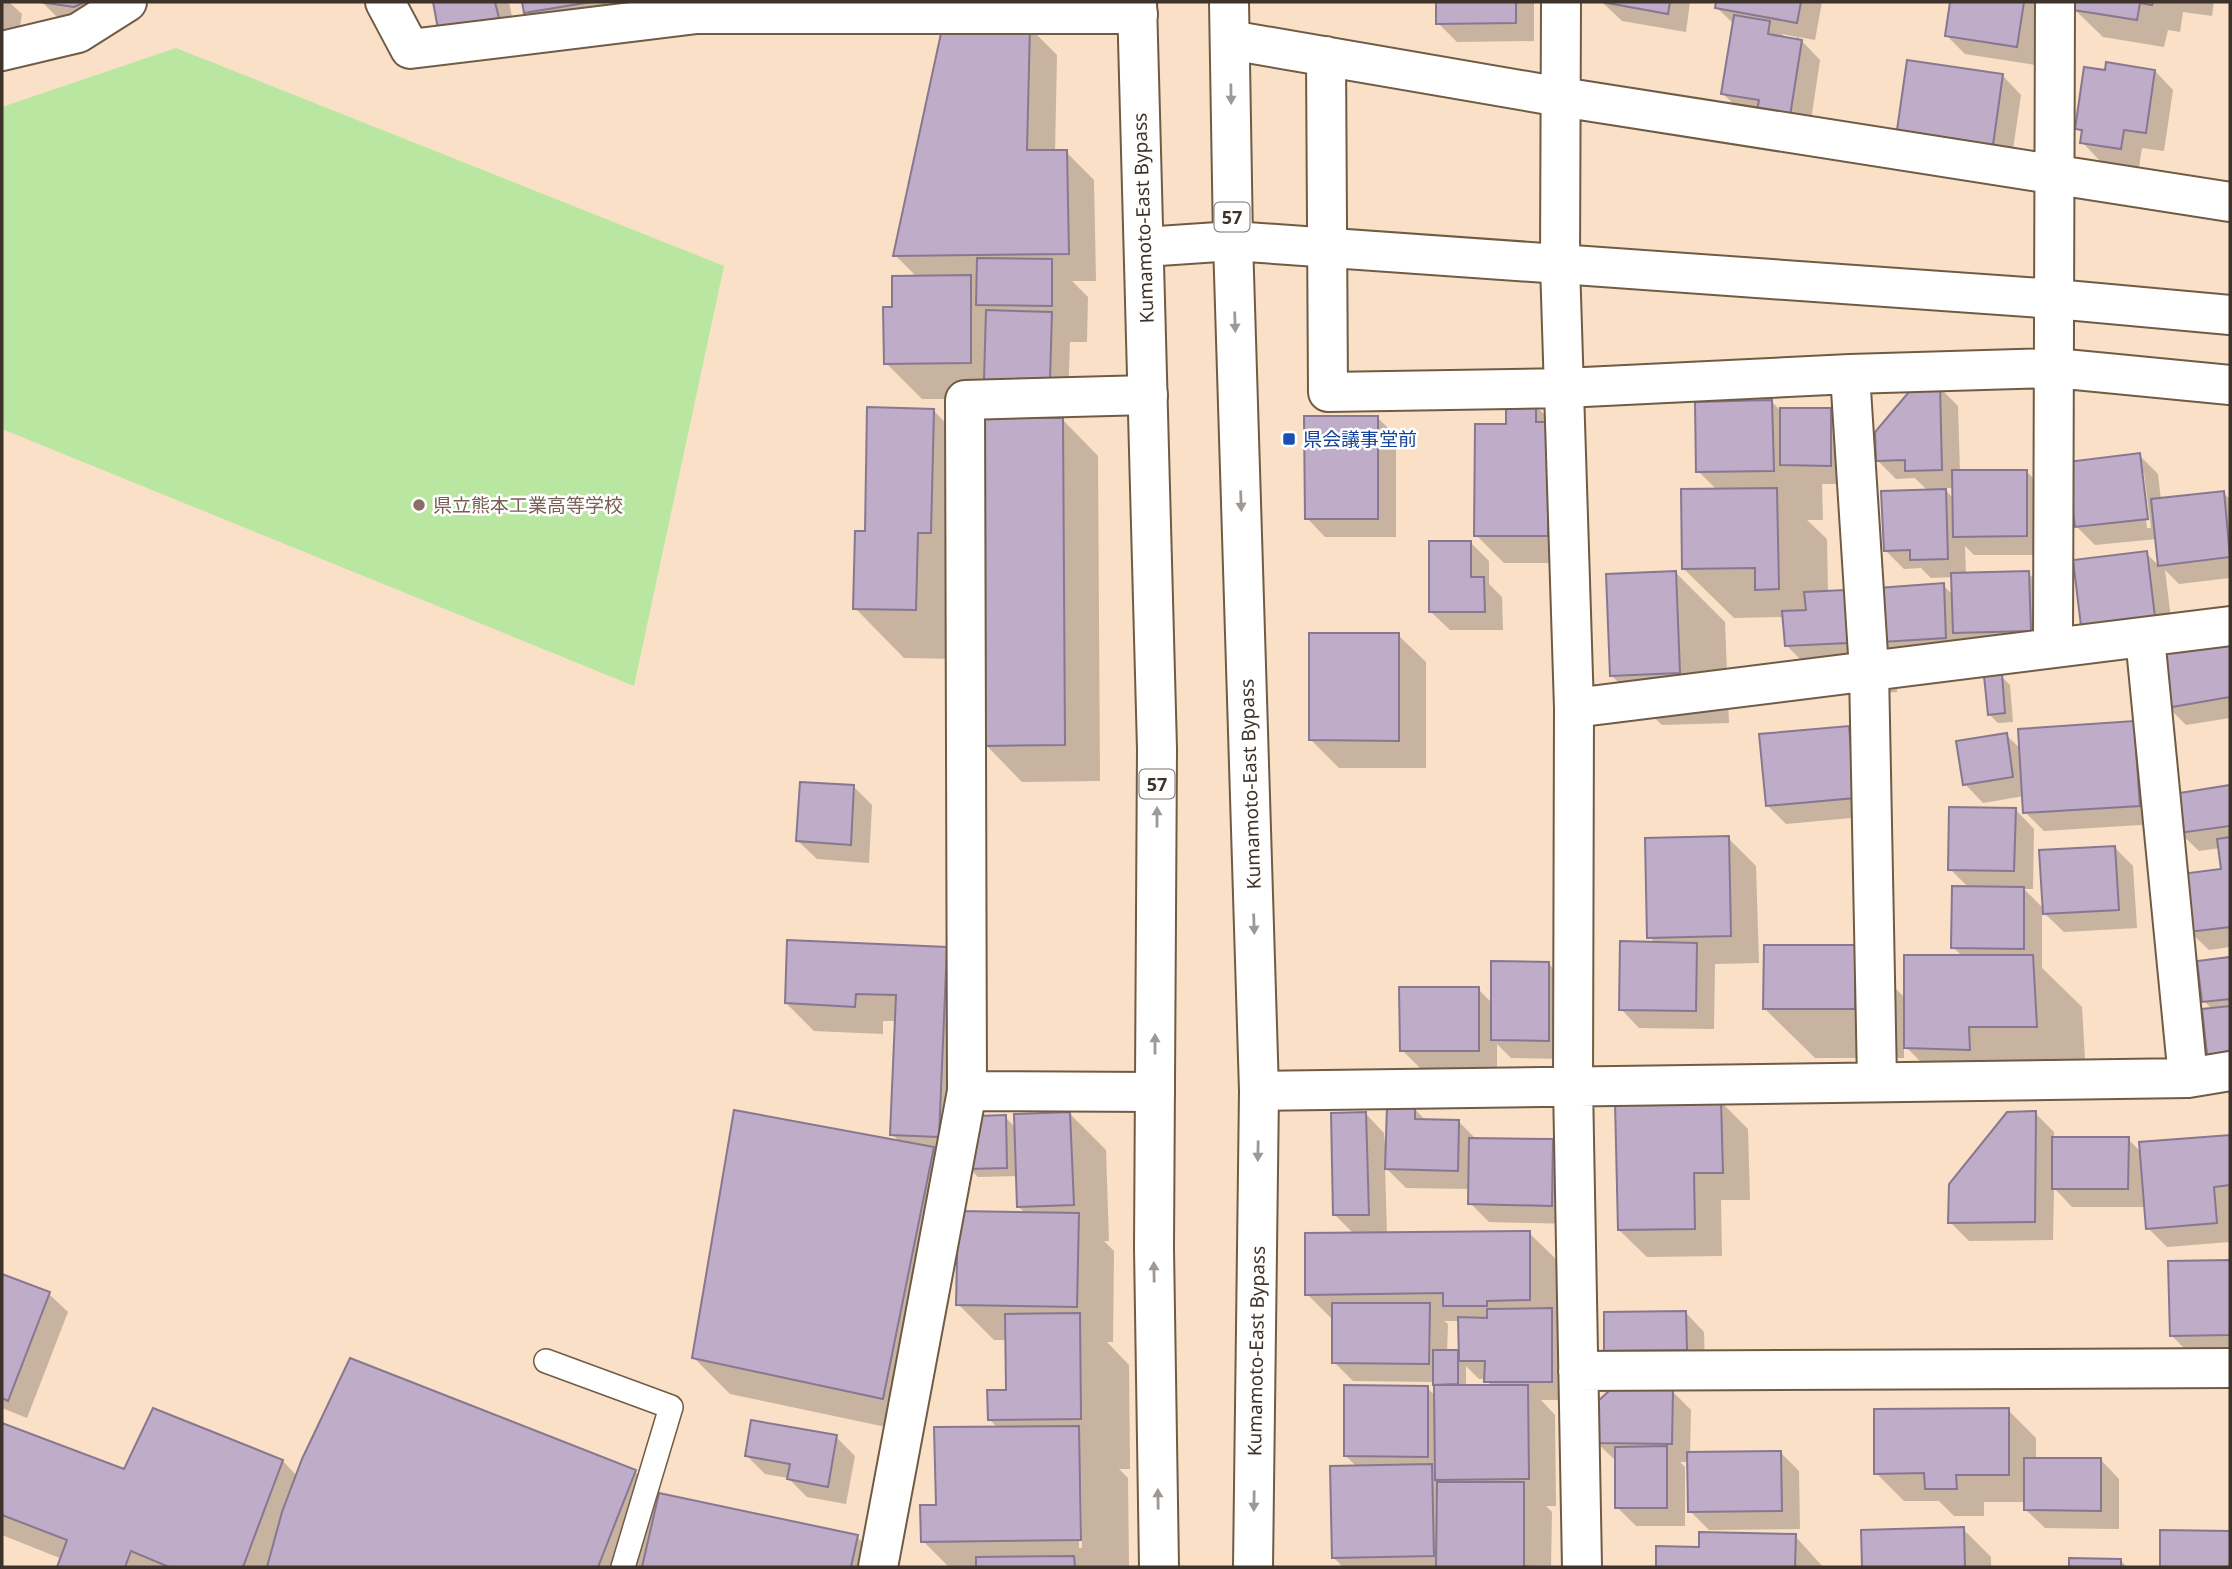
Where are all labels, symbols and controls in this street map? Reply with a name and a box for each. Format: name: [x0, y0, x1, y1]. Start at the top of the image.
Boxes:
one-way arrow: [1225, 84, 1236, 106]
street label: Kumamoto-East Bypass: [1126, 112, 1160, 324]
road number: 57: [1214, 202, 1250, 232]
one-way arrow: [1230, 311, 1241, 333]
place label: 県会議事堂前: [1303, 426, 1417, 452]
marker: 県会議事堂前: [1281, 431, 1297, 447]
one-way arrow: [1235, 490, 1247, 512]
place label: 県立熊本工業高等学校: [433, 492, 623, 518]
marker: 県立熊本工業高等学校: [411, 497, 427, 513]
street label: Kumamoto-East Bypass: [1233, 678, 1267, 890]
road number: 57: [1140, 770, 1174, 798]
one-way arrow: [1151, 805, 1163, 827]
one-way arrow: [1248, 913, 1260, 935]
one-way arrow: [1149, 1033, 1161, 1055]
one-way arrow: [1252, 1140, 1264, 1162]
street label: Kumamoto-East Bypass: [1241, 1246, 1271, 1456]
one-way arrow: [1148, 1260, 1160, 1282]
one-way arrow: [1152, 1488, 1164, 1510]
one-way arrow: [1248, 1490, 1260, 1512]

